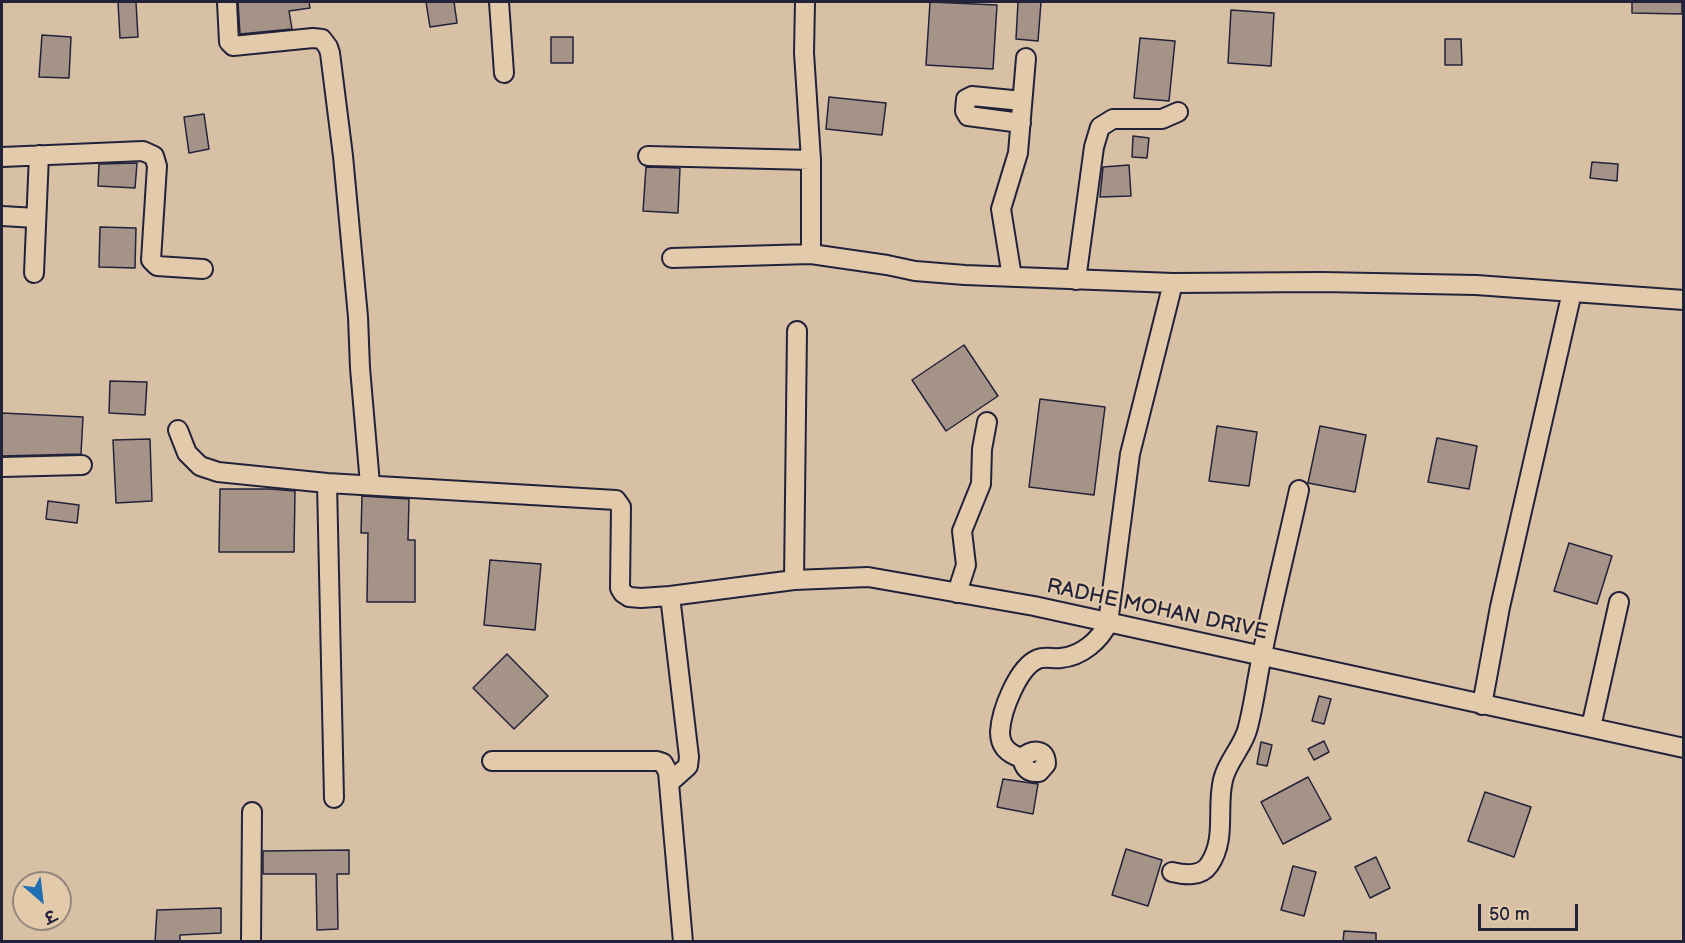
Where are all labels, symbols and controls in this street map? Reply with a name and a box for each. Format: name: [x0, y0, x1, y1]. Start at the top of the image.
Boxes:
street label: RADHE MOHAN DRIVE: [1044, 574, 1270, 646]
north arrow: [12, 871, 72, 931]
scale bar: [1481, 892, 1582, 930]
text: 50 m: [1489, 904, 1530, 925]
text: उ: [41, 905, 59, 926]

